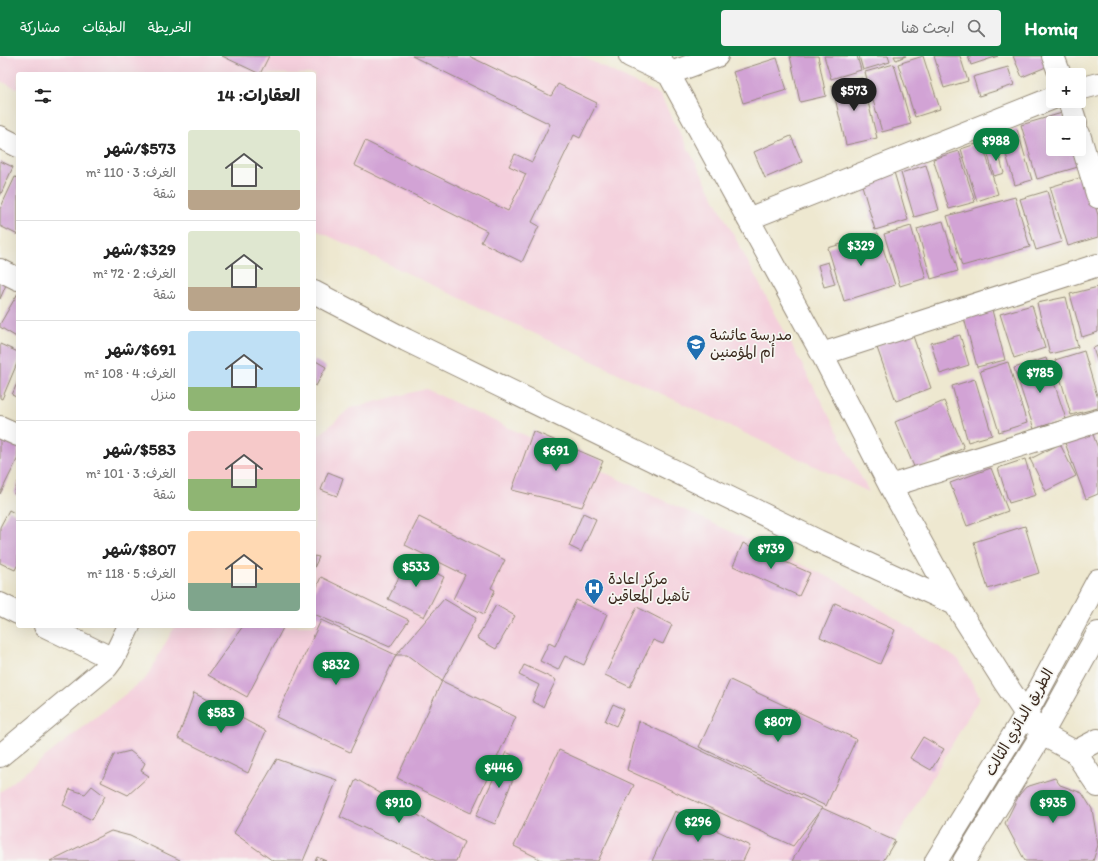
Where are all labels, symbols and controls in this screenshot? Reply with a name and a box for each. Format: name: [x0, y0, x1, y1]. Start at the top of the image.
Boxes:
search box: [721, 10, 1001, 46]
icon: search: [965, 17, 987, 39]
text: Homiq: [1025, 17, 1078, 40]
text: مشاركة: [20, 19, 60, 36]
text: الطبقات: [82, 19, 126, 36]
text: الخريطة: [148, 19, 191, 36]
text: ابحث هنا: [901, 19, 955, 37]
map controls: [1046, 68, 1086, 156]
button: +: [1046, 68, 1086, 108]
pin: $573: [830, 78, 878, 112]
text: $573: [841, 83, 867, 98]
icon: filters: [32, 85, 54, 107]
text: العقارات: 14: [217, 85, 300, 105]
button: −: [1046, 116, 1086, 156]
pin: $988: [972, 128, 1020, 162]
text: $988: [982, 133, 1010, 148]
text: $573/شهر: [105, 138, 176, 158]
icon: home: [220, 146, 268, 194]
text: الغرف: 3 · 110 m²: [86, 165, 176, 180]
text: شقة: [153, 186, 176, 201]
pin: $329: [837, 233, 885, 267]
text: $329: [847, 238, 875, 253]
text: $329/شهر: [105, 239, 176, 259]
icon: home: [220, 247, 268, 295]
text: الغرف: 2 · 72 m²: [93, 266, 176, 281]
text: شقة: [153, 287, 176, 302]
place label: مدرسة عائشة أم المؤمنين: [710, 326, 792, 363]
school or university icon: مدرسة عائشة أم المؤمنين: [685, 333, 707, 361]
text: $691/شهر: [106, 339, 176, 359]
icon: home: [220, 347, 268, 395]
pin: $785: [1016, 360, 1064, 394]
text: $785: [1027, 365, 1054, 380]
text: الغرف: 4 · 108 m²: [84, 366, 176, 381]
text: منزل: [150, 387, 176, 402]
pin: $691: [532, 438, 580, 472]
text: $583/شهر: [104, 439, 176, 459]
text: $691: [543, 443, 569, 458]
icon: home: [220, 447, 268, 495]
text: الغرف: 3 · 101 m²: [86, 466, 176, 481]
text: شقة: [153, 487, 176, 502]
pin: $739: [747, 536, 795, 570]
text: $807/شهر: [104, 539, 176, 559]
text: $739: [758, 541, 784, 556]
icon: home: [220, 547, 268, 595]
pin: $533: [392, 554, 440, 588]
text: $533: [402, 559, 430, 574]
text: الغرف: 5 · 118 m²: [87, 566, 176, 581]
place label: مركز اعادة تأهيل المعاقين: [608, 570, 690, 605]
hospital icon: مركز اعادة تأهيل المعاقين: [583, 577, 605, 605]
text: منزل: [150, 587, 176, 602]
pin: $832: [312, 652, 360, 686]
text: $832: [322, 657, 350, 672]
street label: الطريق الدائري الثالث: [981, 665, 1059, 780]
pin: $583: [197, 700, 245, 734]
text: $583: [207, 705, 235, 720]
pin: $807: [754, 709, 802, 743]
text: $807: [764, 714, 792, 729]
pin: $446: [475, 755, 523, 789]
text: $446: [484, 760, 514, 775]
pin: $910: [375, 790, 423, 824]
pin: $935: [1029, 790, 1077, 824]
text: $910: [385, 795, 413, 810]
text: $935: [1039, 795, 1067, 810]
pin: $296: [674, 809, 722, 843]
text: $296: [684, 814, 712, 829]

